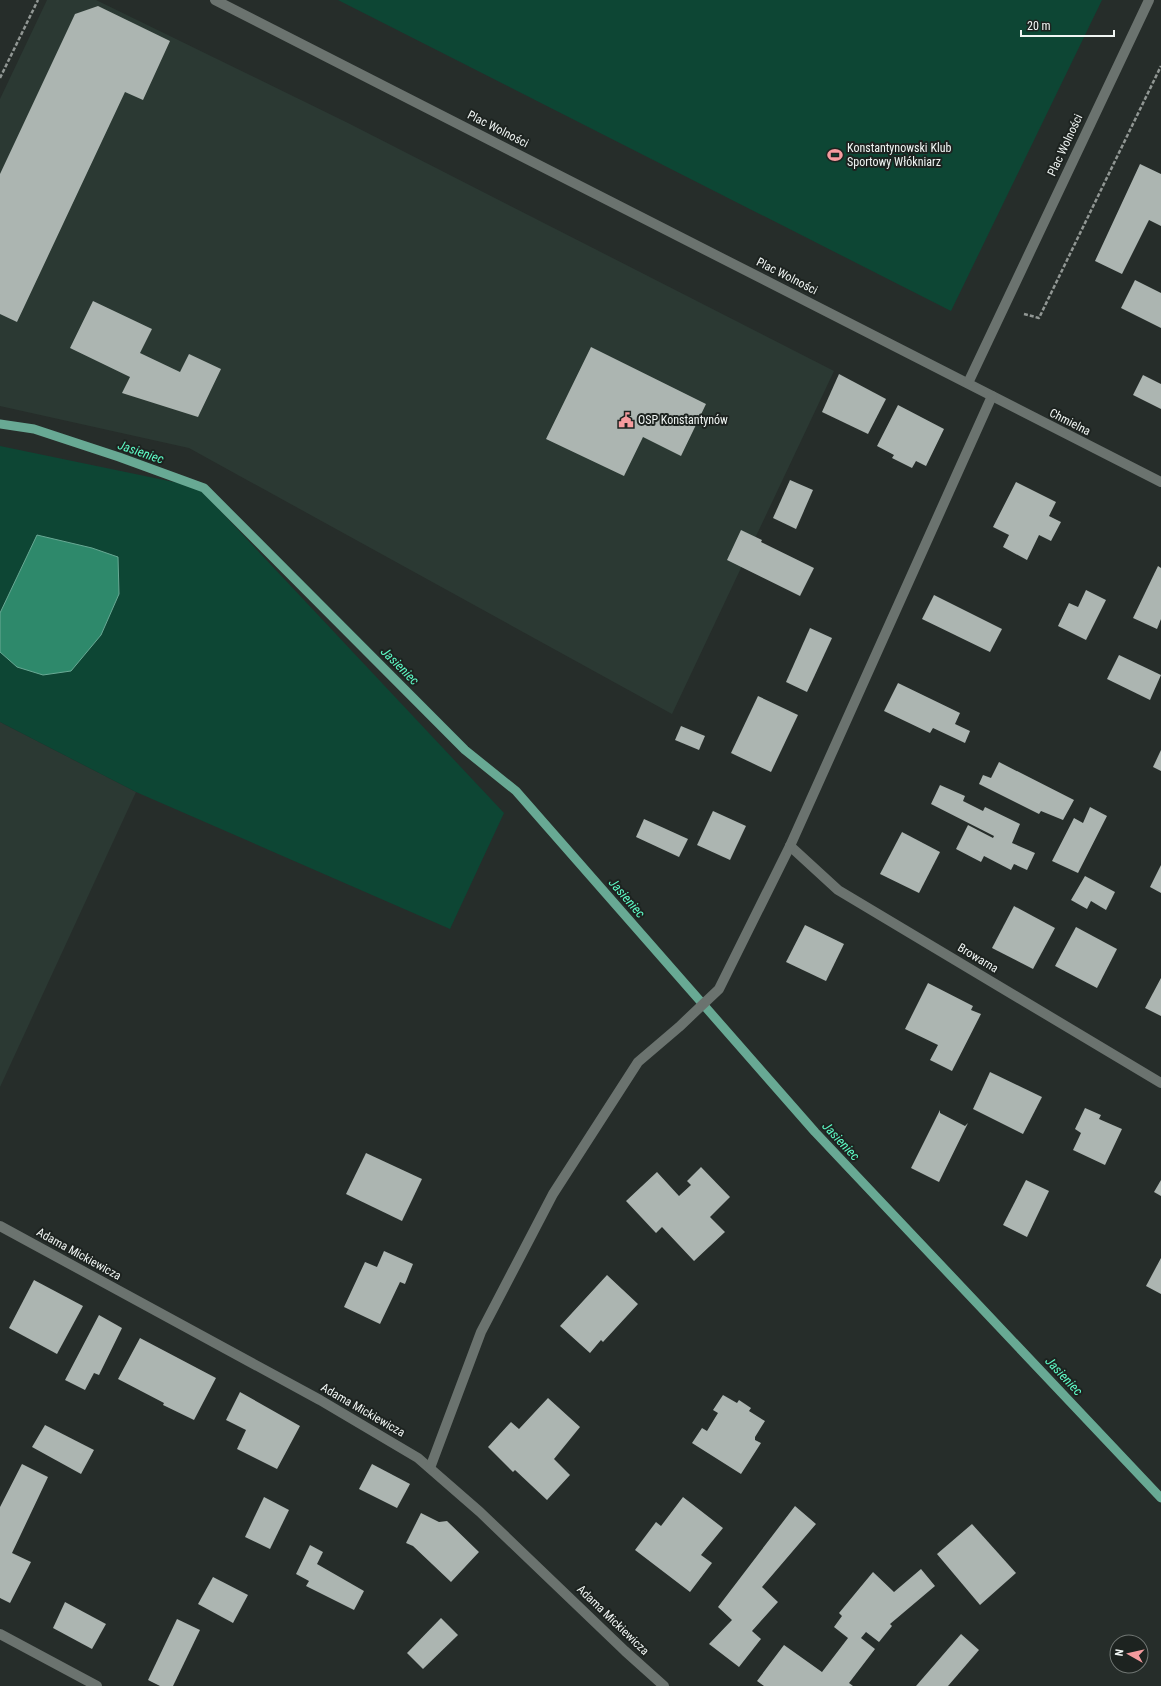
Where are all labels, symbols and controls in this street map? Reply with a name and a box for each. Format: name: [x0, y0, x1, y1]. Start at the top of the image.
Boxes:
scale bar: [1021, 12, 1114, 38]
text: 20 m: [1027, 19, 1051, 33]
street label: Plac Wolności: [465, 108, 531, 150]
street label: Plac Wolności: [1045, 112, 1085, 178]
place label: Konstantynowski Klub Sportowy Włókniarz: [847, 141, 951, 169]
sports icon: Konstantynowski Klub Sportowy Włókniarz: [826, 146, 844, 164]
street label: Plac Wolności: [754, 255, 820, 297]
street label: Chmielna: [1047, 406, 1093, 438]
public building icon: OSP Konstantynów: [617, 411, 635, 429]
place label: OSP Konstantynów: [638, 413, 728, 427]
water label: Jasieniec: [116, 437, 166, 467]
water label: Jasieniec: [378, 644, 422, 688]
water label: Jasieniec: [606, 875, 648, 921]
street label: Browarna: [955, 940, 1001, 976]
water label: Jasieniec: [819, 1119, 863, 1164]
street label: Adama Mickiewicza: [34, 1225, 124, 1283]
water label: Jasieniec: [1042, 1354, 1086, 1399]
street label: Adama Mickiewicza: [319, 1380, 408, 1440]
street label: Adama Mickiewicza: [574, 1582, 652, 1658]
north arrow: [1109, 1634, 1149, 1674]
text: N: [1113, 1648, 1127, 1657]

